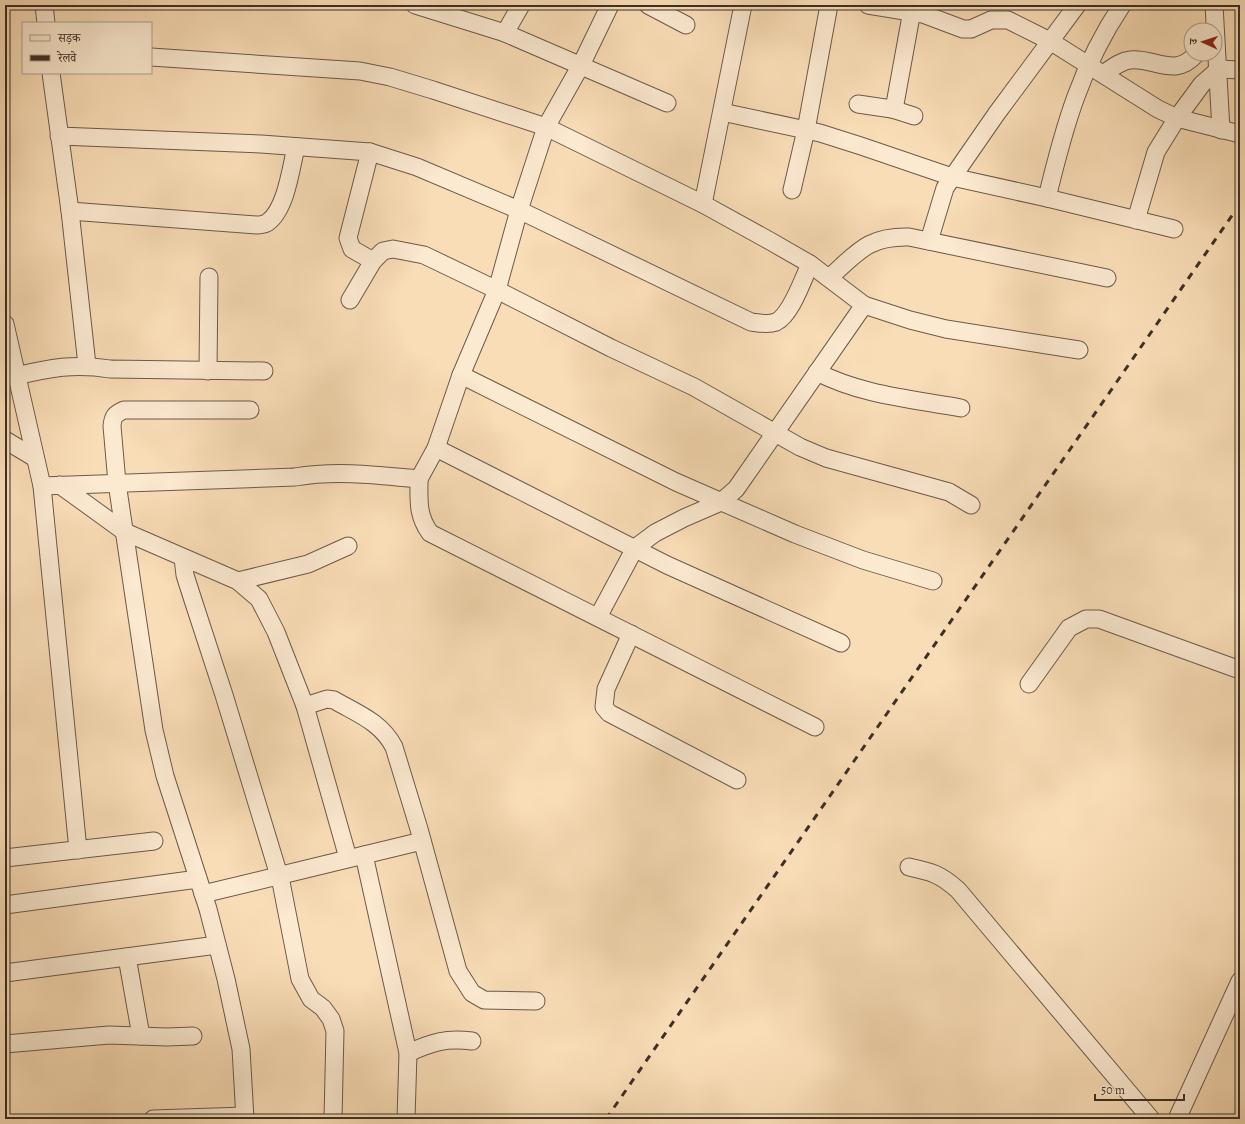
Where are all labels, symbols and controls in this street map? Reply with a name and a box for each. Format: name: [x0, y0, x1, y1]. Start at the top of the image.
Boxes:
legend: [22, 22, 152, 74]
north arrow: [1183, 22, 1223, 62]
text: सड़क: [57, 30, 82, 46]
text: उ: [1186, 37, 1201, 46]
text: रेलवे: [56, 50, 77, 66]
scale bar: [1095, 1076, 1184, 1102]
text: 50 m: [1101, 1082, 1125, 1098]

